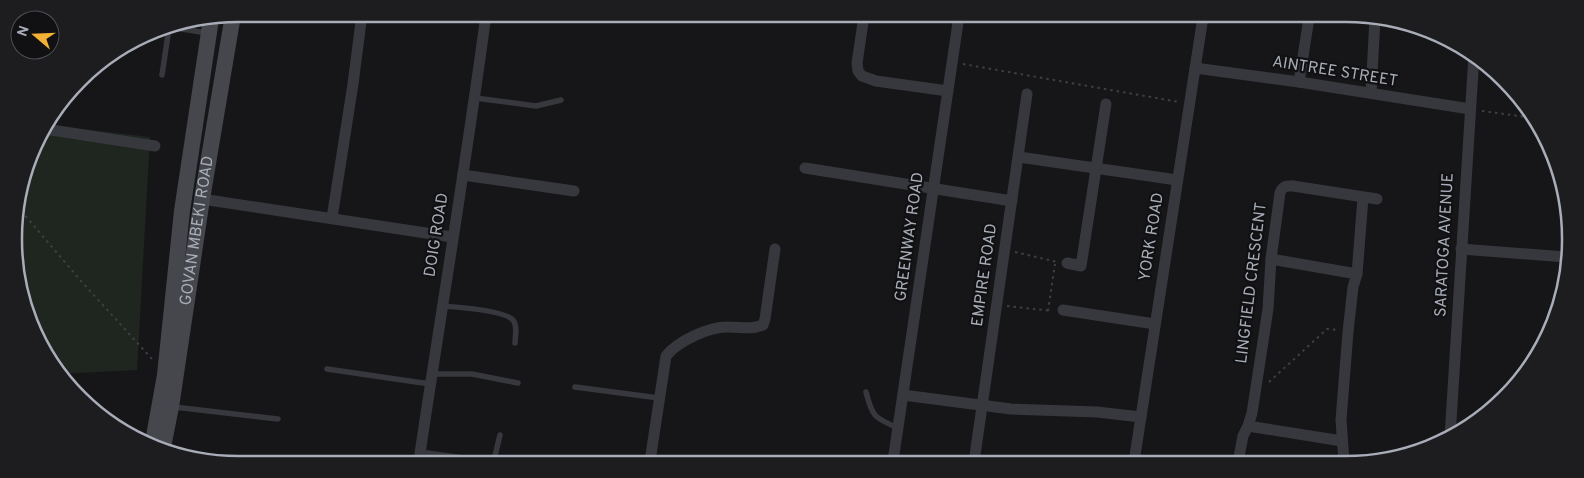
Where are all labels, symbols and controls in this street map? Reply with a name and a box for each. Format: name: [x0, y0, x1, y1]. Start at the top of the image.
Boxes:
north arrow: [10, 10, 60, 60]
text: N: [14, 24, 34, 39]
street label: AINTREE STREET: [1271, 52, 1399, 92]
street label: GOVAN MBEKI ROAD: [176, 154, 219, 307]
street label: GREENWAY ROAD: [891, 171, 929, 303]
street label: SARATOGA AVENUE: [1431, 172, 1459, 318]
street label: YORK ROAD: [1135, 191, 1169, 283]
street label: DOIG ROAD: [420, 192, 454, 278]
street label: LINGFIELD CRESCENT: [1232, 201, 1272, 365]
street label: EMPIRE ROAD: [968, 222, 1002, 328]

